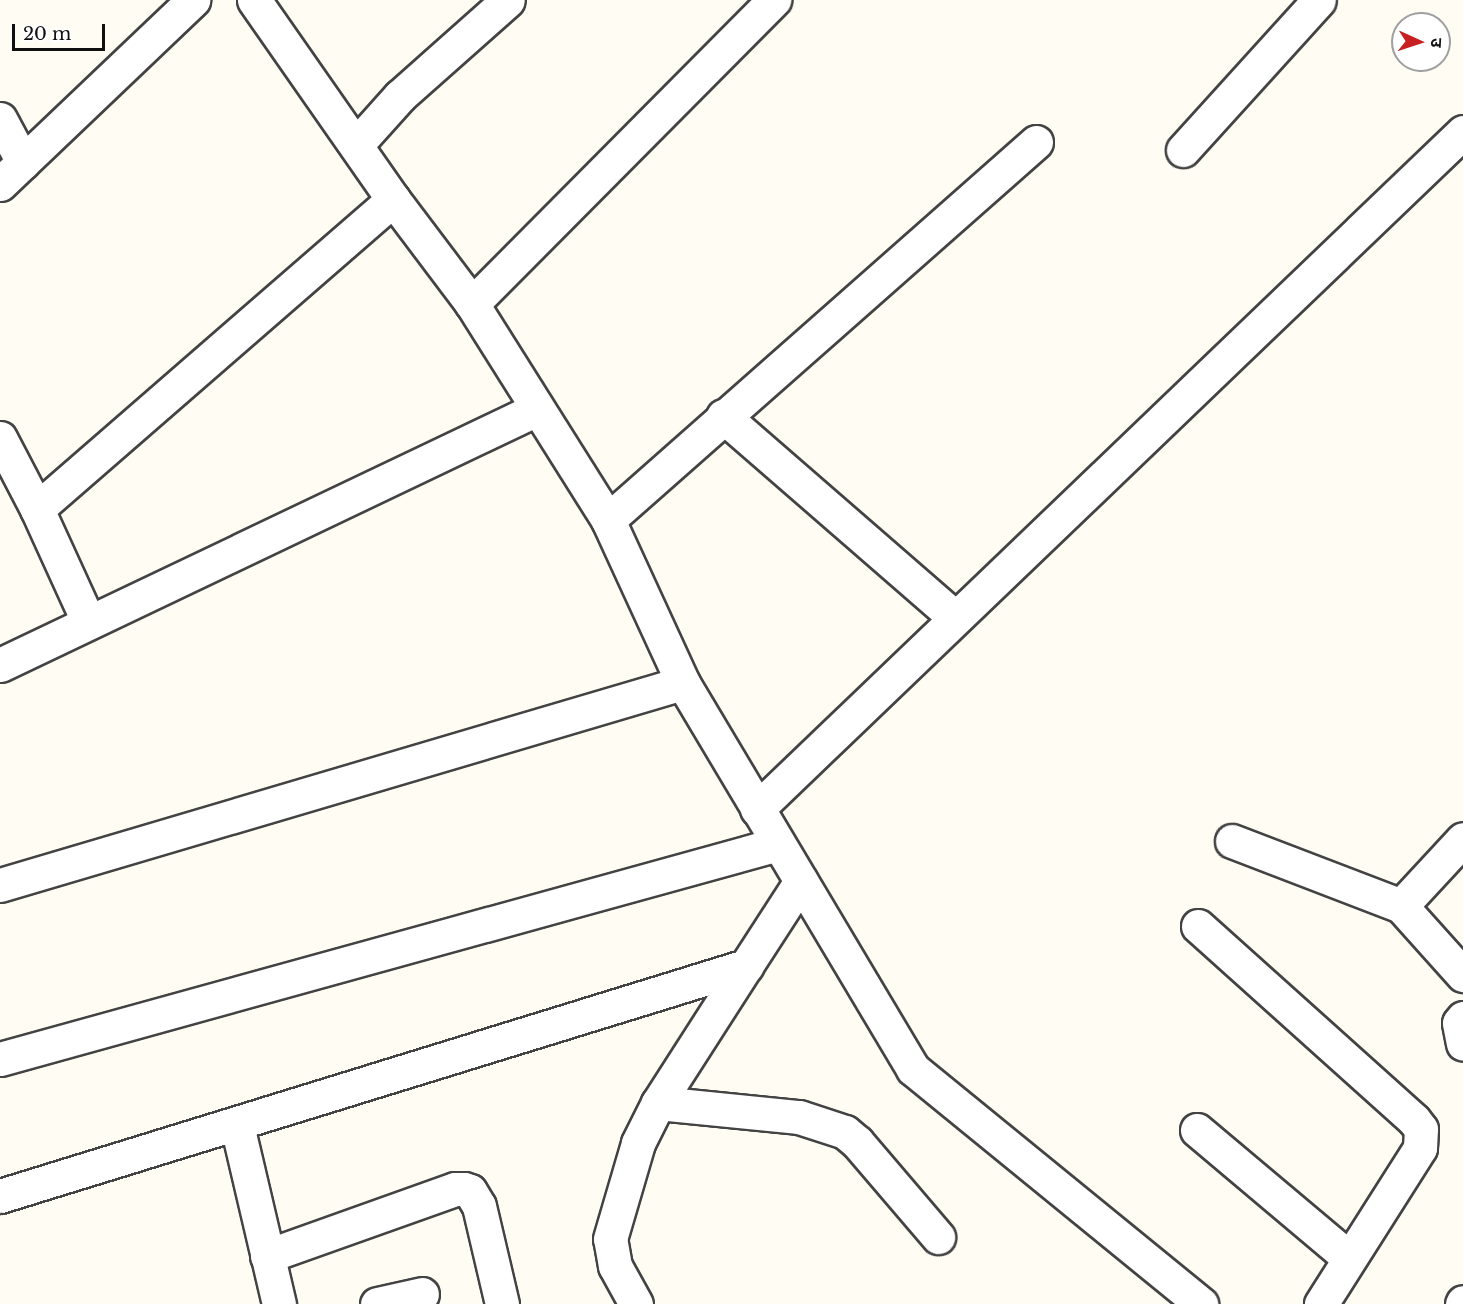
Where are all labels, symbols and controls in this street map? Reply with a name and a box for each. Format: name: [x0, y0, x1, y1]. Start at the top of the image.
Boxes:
scale bar: [15, 12, 108, 50]
north arrow: [1391, 12, 1451, 72]
text: 20 m: [23, 23, 71, 45]
text: उ: [1427, 38, 1447, 48]

